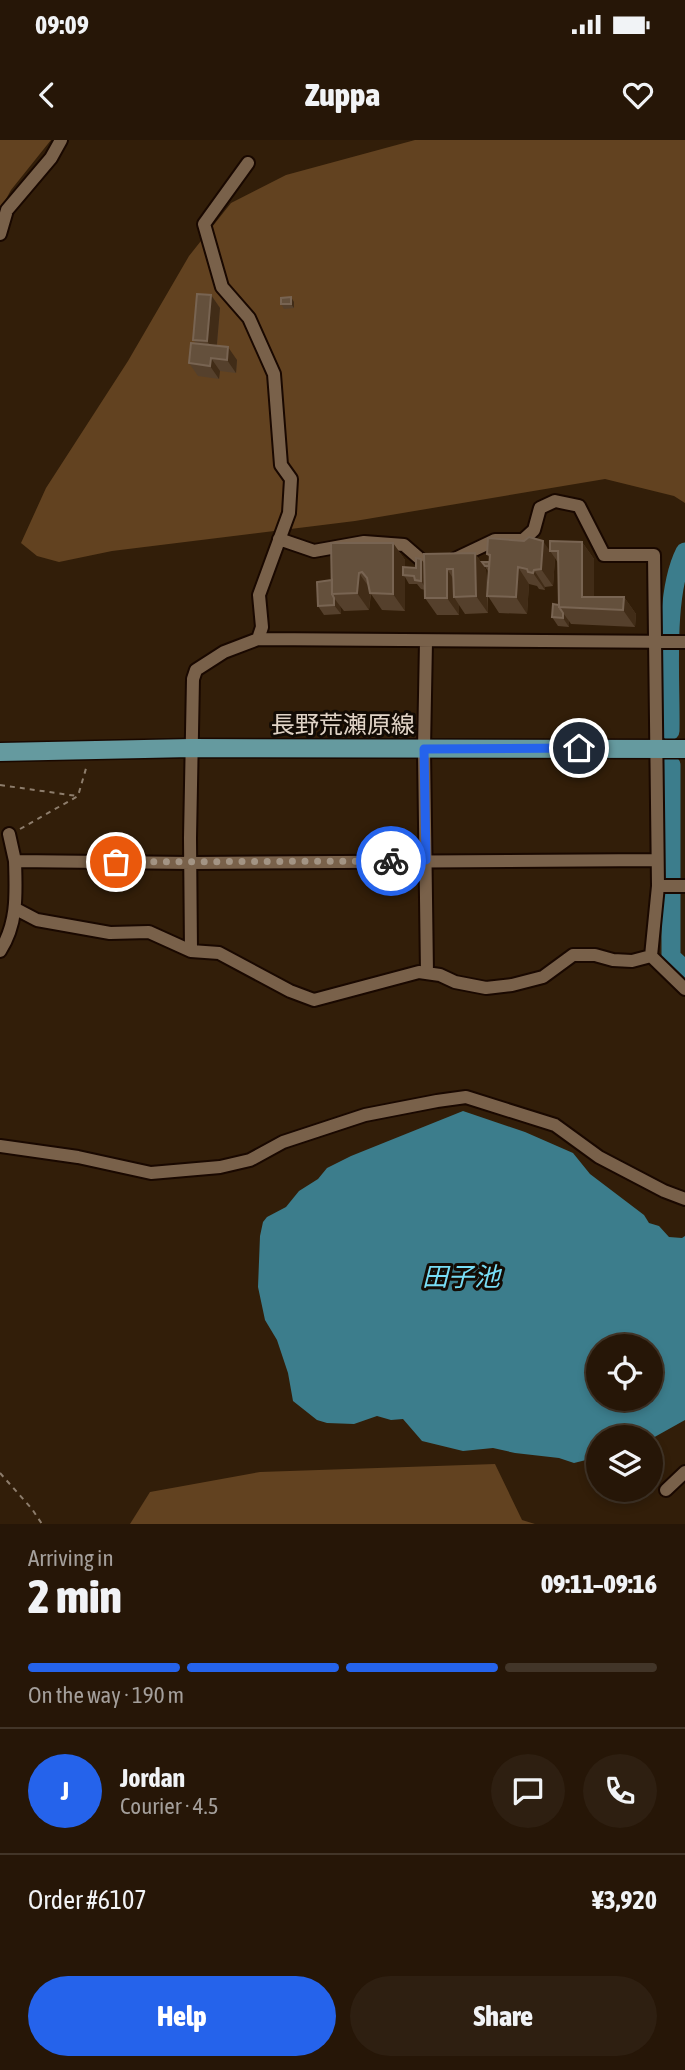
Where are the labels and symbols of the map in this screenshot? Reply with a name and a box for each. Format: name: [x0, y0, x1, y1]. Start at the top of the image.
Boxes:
street label: 長野荒瀬原線: [271, 711, 415, 738]
pin: [549, 718, 609, 778]
courier: [356, 826, 426, 896]
pin: [86, 832, 146, 892]
water label: 田子池: [422, 1262, 503, 1292]

